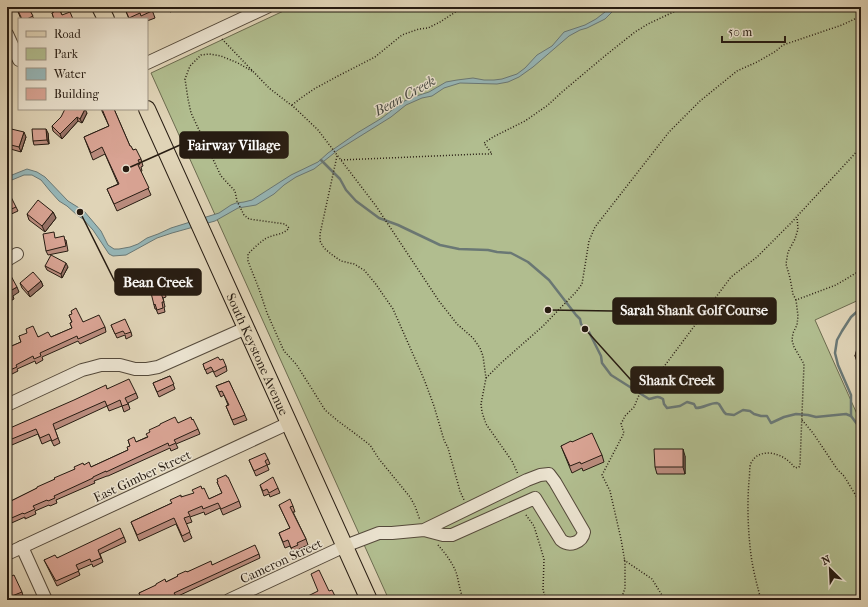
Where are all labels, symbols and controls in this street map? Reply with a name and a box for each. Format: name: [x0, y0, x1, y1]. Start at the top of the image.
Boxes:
legend: [18, 18, 148, 110]
scale bar: [722, 18, 785, 44]
text: 50 m: [728, 25, 752, 39]
text: Road: [54, 27, 81, 41]
text: Park: [54, 47, 79, 61]
text: Water: [53, 67, 87, 81]
water label: Bean Creek: [370, 72, 439, 120]
text: Building: [54, 87, 99, 101]
callout: Fairway Village: [180, 132, 288, 158]
text: Fairway Village: [187, 137, 281, 154]
callout: Bean Creek: [115, 269, 201, 295]
text: Bean Creek: [123, 274, 194, 291]
street label: South Keystone Avenue: [224, 291, 292, 418]
callout: Sarah Shank Golf Course: [613, 298, 776, 324]
text: Sarah Shank Golf Course: [620, 302, 768, 319]
callout: Shank Creek: [631, 367, 723, 393]
text: Shank Creek: [639, 372, 716, 389]
street label: East Gimber Street: [91, 447, 193, 505]
street label: Cameron Street: [238, 535, 325, 587]
north arrow: [810, 549, 850, 589]
text: N: [820, 552, 833, 568]

